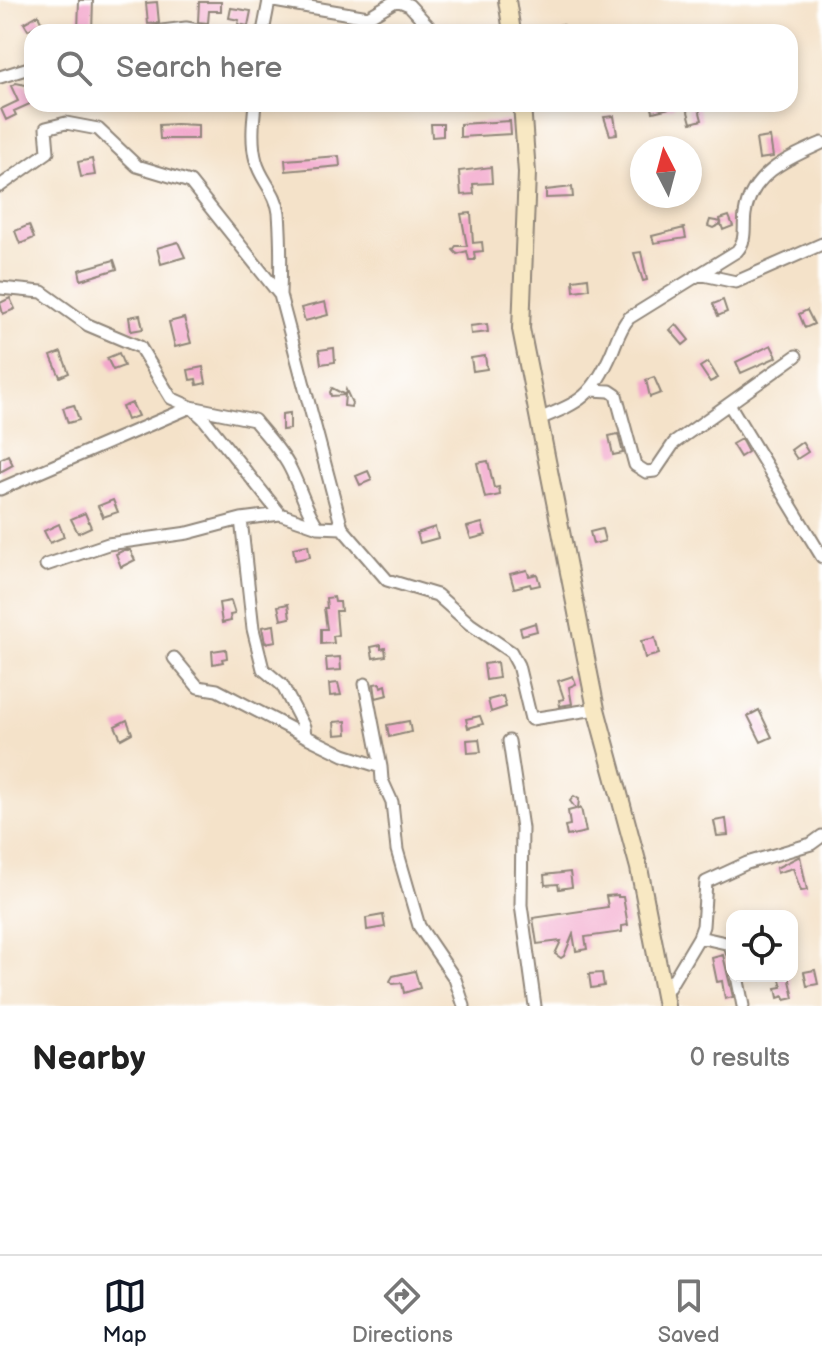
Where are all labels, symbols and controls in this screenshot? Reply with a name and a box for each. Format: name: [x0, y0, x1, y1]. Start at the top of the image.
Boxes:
search box: [24, 24, 798, 112]
icon: search: [52, 46, 96, 90]
text: Search here: [116, 50, 282, 86]
north arrow: [630, 136, 702, 208]
map controls: [726, 910, 798, 982]
button: locate: [726, 910, 798, 982]
text: Nearby: [32, 1038, 146, 1079]
text: 0 results: [690, 1043, 790, 1074]
tab: Map: [102, 1274, 147, 1349]
tab: Directions: [352, 1274, 453, 1349]
tab: Saved: [658, 1274, 720, 1349]

